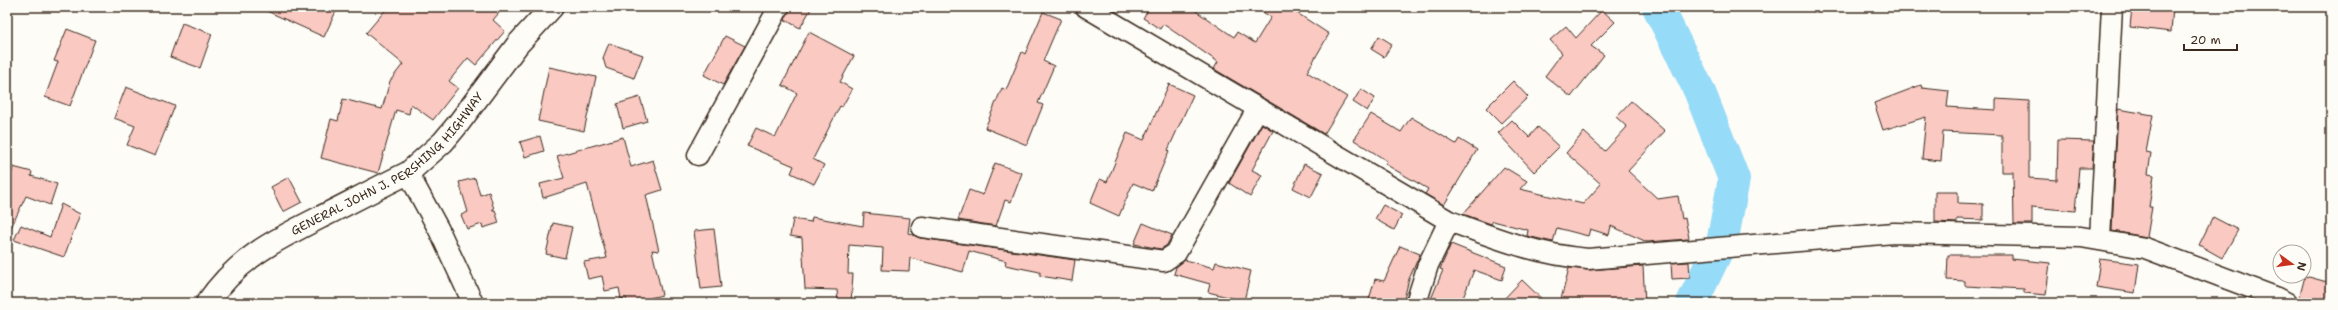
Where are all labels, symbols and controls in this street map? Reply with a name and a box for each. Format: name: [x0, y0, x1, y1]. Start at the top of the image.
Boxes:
scale bar: [2184, 26, 2237, 52]
text: 20 m: [2190, 32, 2221, 48]
street label: GENERAL JOHN J. PERSHING HIGHWAY: [288, 88, 487, 239]
north arrow: [2272, 244, 2312, 284]
text: N: [2293, 260, 2310, 273]

